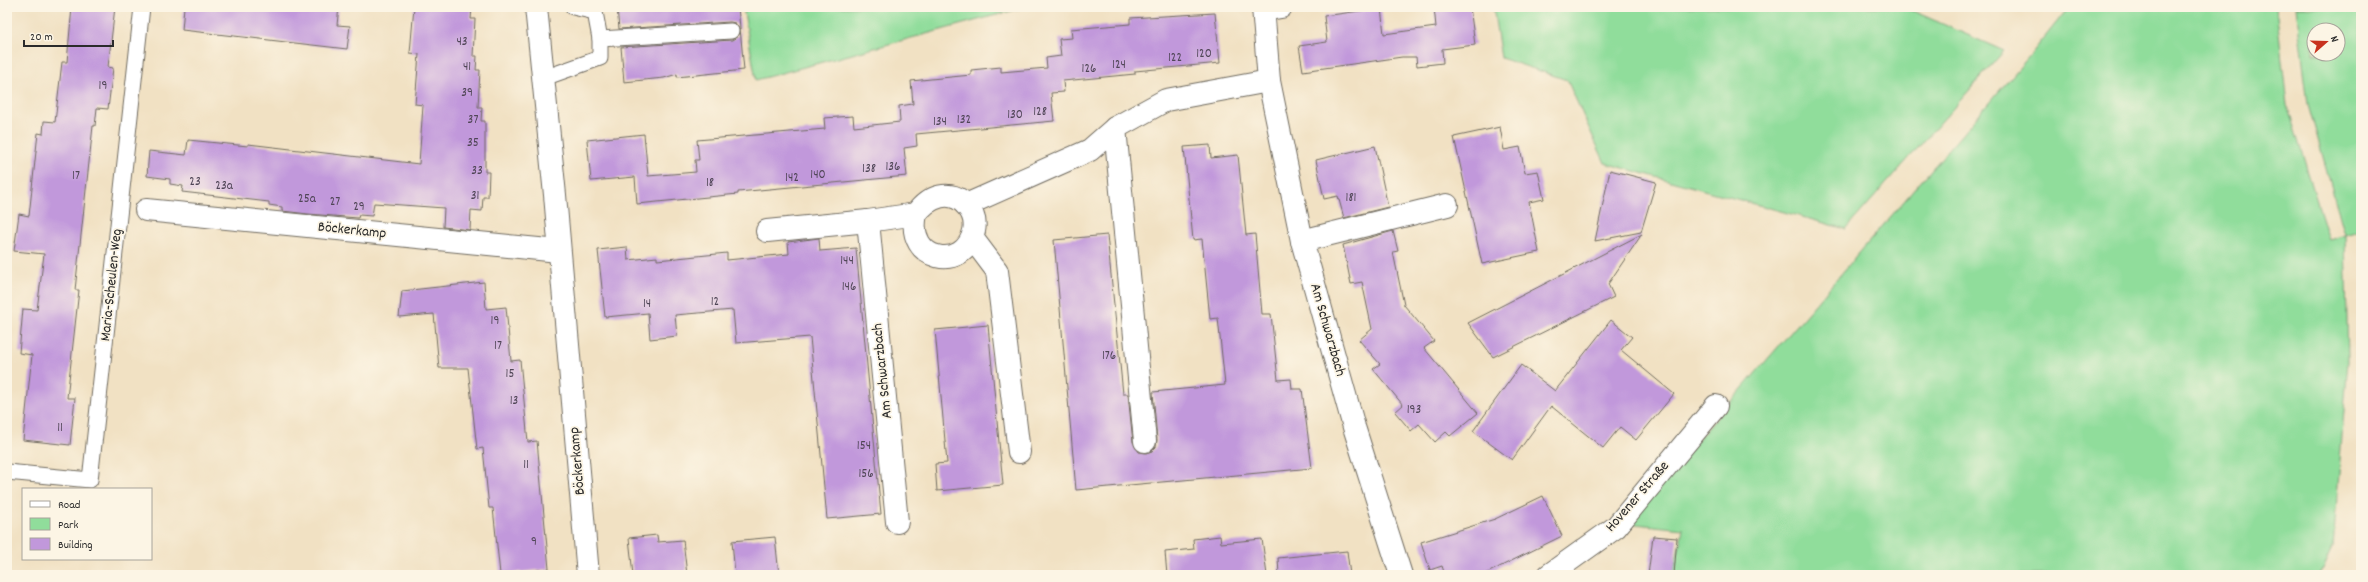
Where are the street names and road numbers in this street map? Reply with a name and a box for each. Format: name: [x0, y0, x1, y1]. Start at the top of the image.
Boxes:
street label: Böckerkamp: [317, 216, 387, 246]
street label: Maria-Scheulen-Weg: [95, 228, 129, 342]
street label: Am Schwarzbach: [1303, 281, 1351, 379]
street label: Am Schwarzbach: [867, 322, 899, 420]
street label: Böckerkamp: [564, 426, 592, 496]
street label: Hovener Straße: [1601, 456, 1676, 538]

